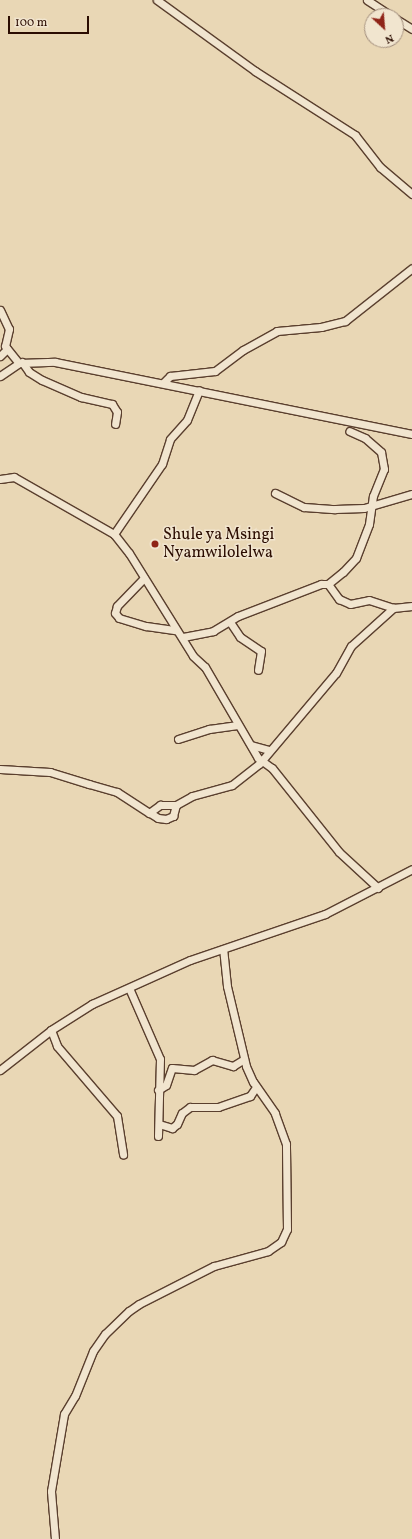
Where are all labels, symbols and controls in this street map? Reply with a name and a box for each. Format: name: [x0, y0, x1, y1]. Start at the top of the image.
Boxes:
scale bar: [10, 8, 91, 34]
north arrow: [364, 8, 404, 48]
text: 100 m: [15, 15, 47, 31]
text: N: [382, 30, 396, 47]
place label: Shule ya Msingi Nyamwilolelwa: [163, 525, 275, 563]
marker: Shule ya Msingi Nyamwilolelwa: [150, 539, 160, 549]

